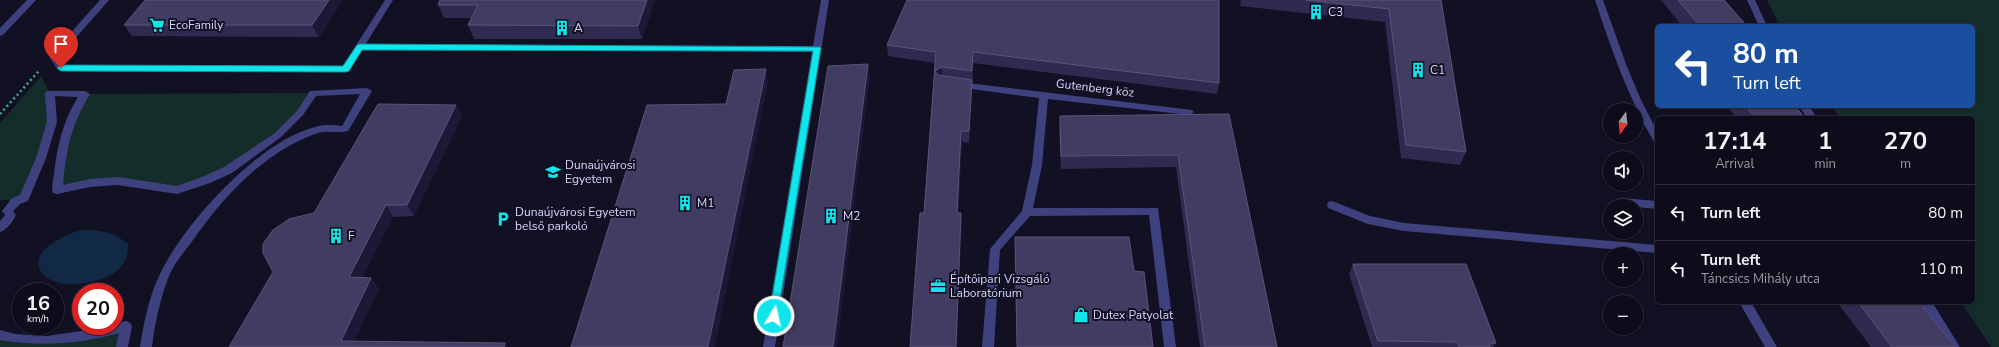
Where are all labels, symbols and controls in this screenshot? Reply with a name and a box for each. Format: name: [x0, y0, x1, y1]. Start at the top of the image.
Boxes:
building icon: C3: [1307, 3, 1325, 21]
place label: C3: [1328, 4, 1343, 20]
supermarket icon: EcoFamily: [148, 16, 166, 34]
place label: EcoFamily: [169, 17, 224, 33]
building icon: A: [553, 19, 571, 37]
place label: A: [574, 20, 583, 36]
pin: [44, 27, 78, 68]
icon: arrive: [50, 33, 72, 55]
text: 80 m: [1733, 35, 1799, 73]
icon: left: [1667, 40, 1719, 92]
building icon: C1: [1409, 61, 1427, 79]
place label: C1: [1430, 62, 1445, 78]
text: Turn left: [1733, 71, 1801, 95]
street label: Gutenberg köz: [1055, 75, 1135, 101]
north arrow: [1603, 103, 1643, 143]
map controls: [1603, 103, 1643, 335]
text: 17:14: [1703, 125, 1766, 157]
text: 1: [1818, 125, 1832, 157]
text: 270: [1884, 125, 1927, 157]
button: sound: [1603, 151, 1643, 191]
text: Arrival: [1715, 155, 1754, 173]
text: min: [1814, 155, 1836, 173]
text: m: [1900, 155, 1911, 173]
place label: Dunaújvárosi Egyetem: [565, 157, 635, 187]
school or university icon: Dunaújvárosi Egyetem: [544, 163, 562, 181]
building icon: M1: [676, 194, 694, 212]
place label: M1: [697, 195, 714, 211]
button: layers: [1603, 199, 1643, 239]
icon: left: [1667, 202, 1689, 224]
text: Turn left: [1701, 203, 1760, 223]
text: 80 m: [1928, 203, 1963, 223]
place label: Dunaújvárosi Egyetem belső parkoló: [515, 204, 636, 234]
building icon: M2: [822, 207, 840, 225]
place label: M2: [843, 208, 860, 224]
parking icon: Dunaújvárosi Egyetem belső parkoló: [494, 210, 512, 228]
building icon: F: [327, 227, 345, 245]
place label: F: [348, 228, 355, 244]
button: +: [1603, 247, 1643, 287]
text: Turn left: [1701, 250, 1760, 270]
icon: left: [1667, 258, 1689, 280]
text: 110 m: [1919, 259, 1963, 279]
text: Táncsics Mihály utca: [1701, 270, 1820, 288]
place label: Építőipari Vizsgáló Laboratórium: [950, 271, 1050, 301]
office icon: Építőipari Vizsgáló Laboratórium: [929, 277, 947, 295]
speed limit sign: 20: [72, 283, 124, 335]
text: 16: [26, 290, 50, 317]
position arrow: [753, 295, 795, 337]
button: −: [1603, 295, 1643, 335]
shop icon: Dutex Patyolat: [1072, 306, 1090, 324]
place label: Dutex Patyolat: [1093, 307, 1174, 323]
text: km/h: [27, 312, 49, 326]

